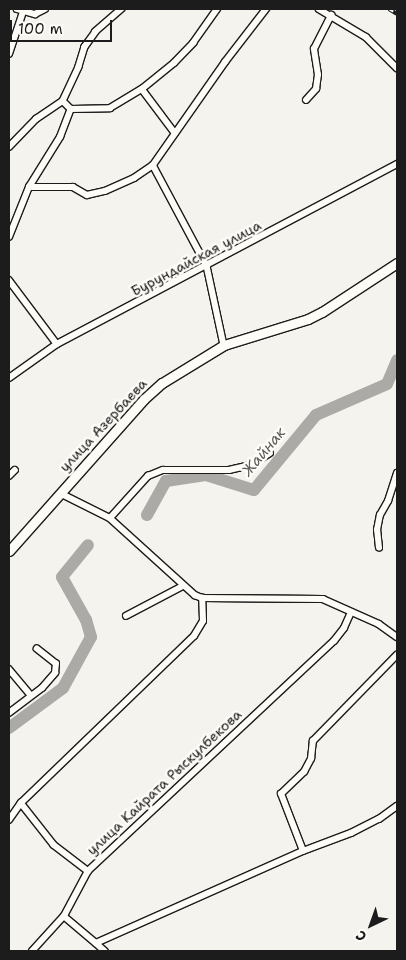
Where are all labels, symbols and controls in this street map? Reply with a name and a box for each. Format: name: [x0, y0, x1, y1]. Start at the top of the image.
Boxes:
scale bar: [12, 10, 115, 42]
text: 100 m: [18, 19, 63, 39]
street label: Бурундайская улица: [128, 217, 264, 299]
street label: улица Азербаева: [56, 375, 150, 475]
water label: Жайнак: [238, 424, 290, 480]
street label: улица Кайрата Рыскулбекова: [83, 706, 245, 858]
north arrow: [346, 900, 396, 950]
text: С: [352, 927, 370, 946]

